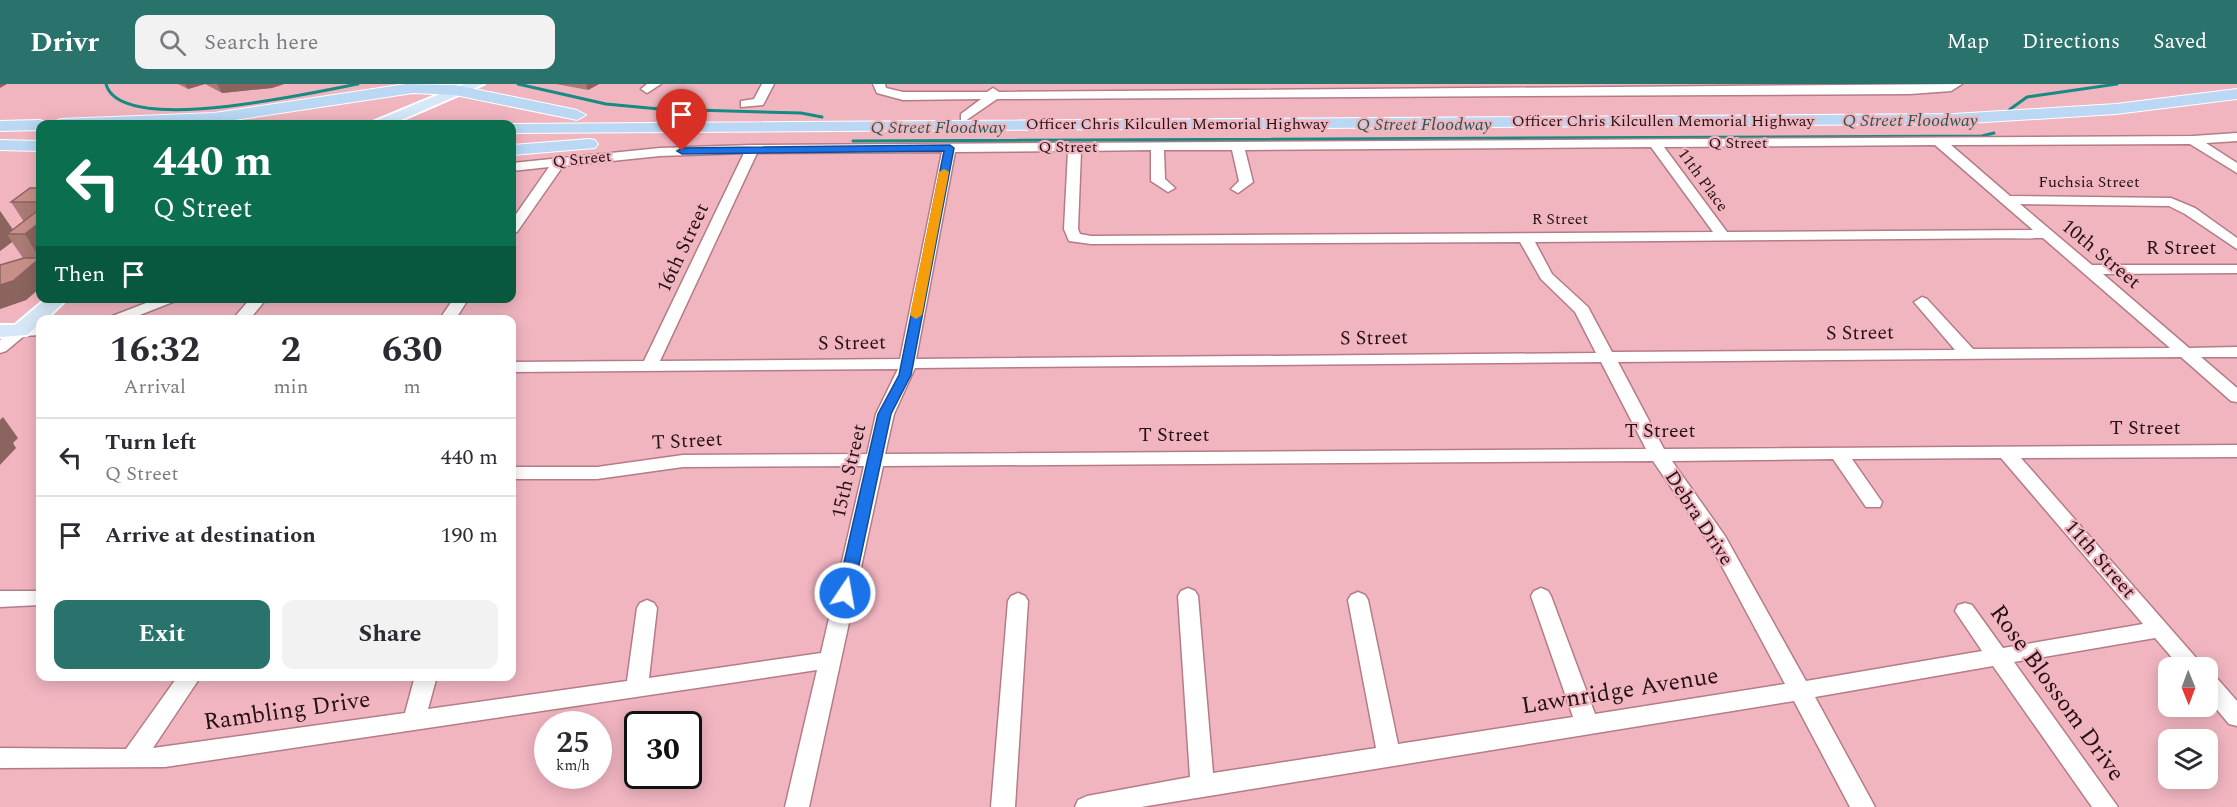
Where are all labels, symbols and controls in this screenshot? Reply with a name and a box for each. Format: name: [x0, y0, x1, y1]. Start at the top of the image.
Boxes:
search box: [135, 15, 555, 69]
text: Drivr: [30, 21, 99, 64]
icon: search: [156, 26, 189, 59]
text: Search here: [204, 26, 318, 59]
text: Map: [1947, 26, 1989, 58]
text: Directions: [2022, 26, 2120, 58]
text: Saved: [2153, 26, 2207, 58]
pin: [656, 89, 707, 151]
icon: arrive: [665, 98, 698, 131]
water label: Q Street Floodway: [1842, 107, 1978, 134]
street label: Officer Chris Kilcullen Memorial Highway: [1512, 109, 1816, 133]
water label: Q Street Floodway: [1356, 111, 1492, 138]
street label: Officer Chris Kilcullen Memorial Highway: [1026, 112, 1330, 136]
water label: Q Street Floodway: [870, 114, 1006, 141]
text: 440 m: [153, 131, 272, 194]
street label: Q Street: [1709, 131, 1768, 155]
street label: Q Street: [1039, 135, 1098, 159]
street label: 11th Place: [1672, 143, 1734, 217]
icon: left: [54, 144, 132, 222]
street label: Q Street: [551, 144, 613, 174]
street label: Fuchsia Street: [2038, 170, 2140, 194]
text: Q Street: [153, 188, 252, 230]
street label: 16th Street: [649, 198, 717, 298]
street label: R Street: [1532, 207, 1589, 231]
street label: 10th Street: [2055, 212, 2147, 296]
street label: R Street: [2146, 233, 2216, 263]
text: Then: [54, 258, 105, 291]
icon: arrive: [117, 258, 150, 291]
street label: S Street: [1826, 317, 1894, 349]
street label: S Street: [1340, 322, 1408, 354]
text: 16:32: [109, 323, 200, 378]
text: 2: [281, 323, 301, 378]
text: 630: [382, 323, 442, 378]
street label: S Street: [818, 327, 886, 359]
text: Arrival: [124, 372, 186, 402]
text: min: [273, 372, 308, 402]
text: m: [404, 372, 421, 402]
street label: T Street: [2110, 413, 2180, 443]
street label: T Street: [1625, 416, 1695, 446]
street label: T Street: [1139, 420, 1209, 450]
street label: 15th Street: [824, 421, 874, 521]
street label: T Street: [651, 424, 723, 458]
text: Turn left: [105, 426, 197, 459]
icon: left: [54, 441, 87, 474]
text: 440 m: [441, 441, 498, 474]
text: Q Street: [105, 459, 179, 489]
street label: Debra Drive: [1657, 464, 1741, 572]
street label: 11th Street: [2057, 513, 2143, 605]
icon: arrive: [54, 519, 87, 552]
text: Arrive at destination: [105, 519, 316, 552]
text: 190 m: [441, 519, 498, 552]
position arrow: [813, 561, 877, 625]
street label: Rose Blossom Drive: [1980, 597, 2134, 789]
button: Exit: [54, 600, 270, 669]
button: Share: [282, 600, 498, 669]
north arrow: [2158, 657, 2218, 717]
map controls: [2158, 657, 2218, 789]
street label: Lawnridge Avenue: [1519, 658, 1721, 724]
street label: Rambling Drive: [201, 681, 373, 741]
speed limit sign: 30: [624, 711, 702, 789]
text: 25: [556, 720, 590, 766]
button: layers: [2158, 729, 2218, 789]
text: km/h: [556, 754, 590, 777]

